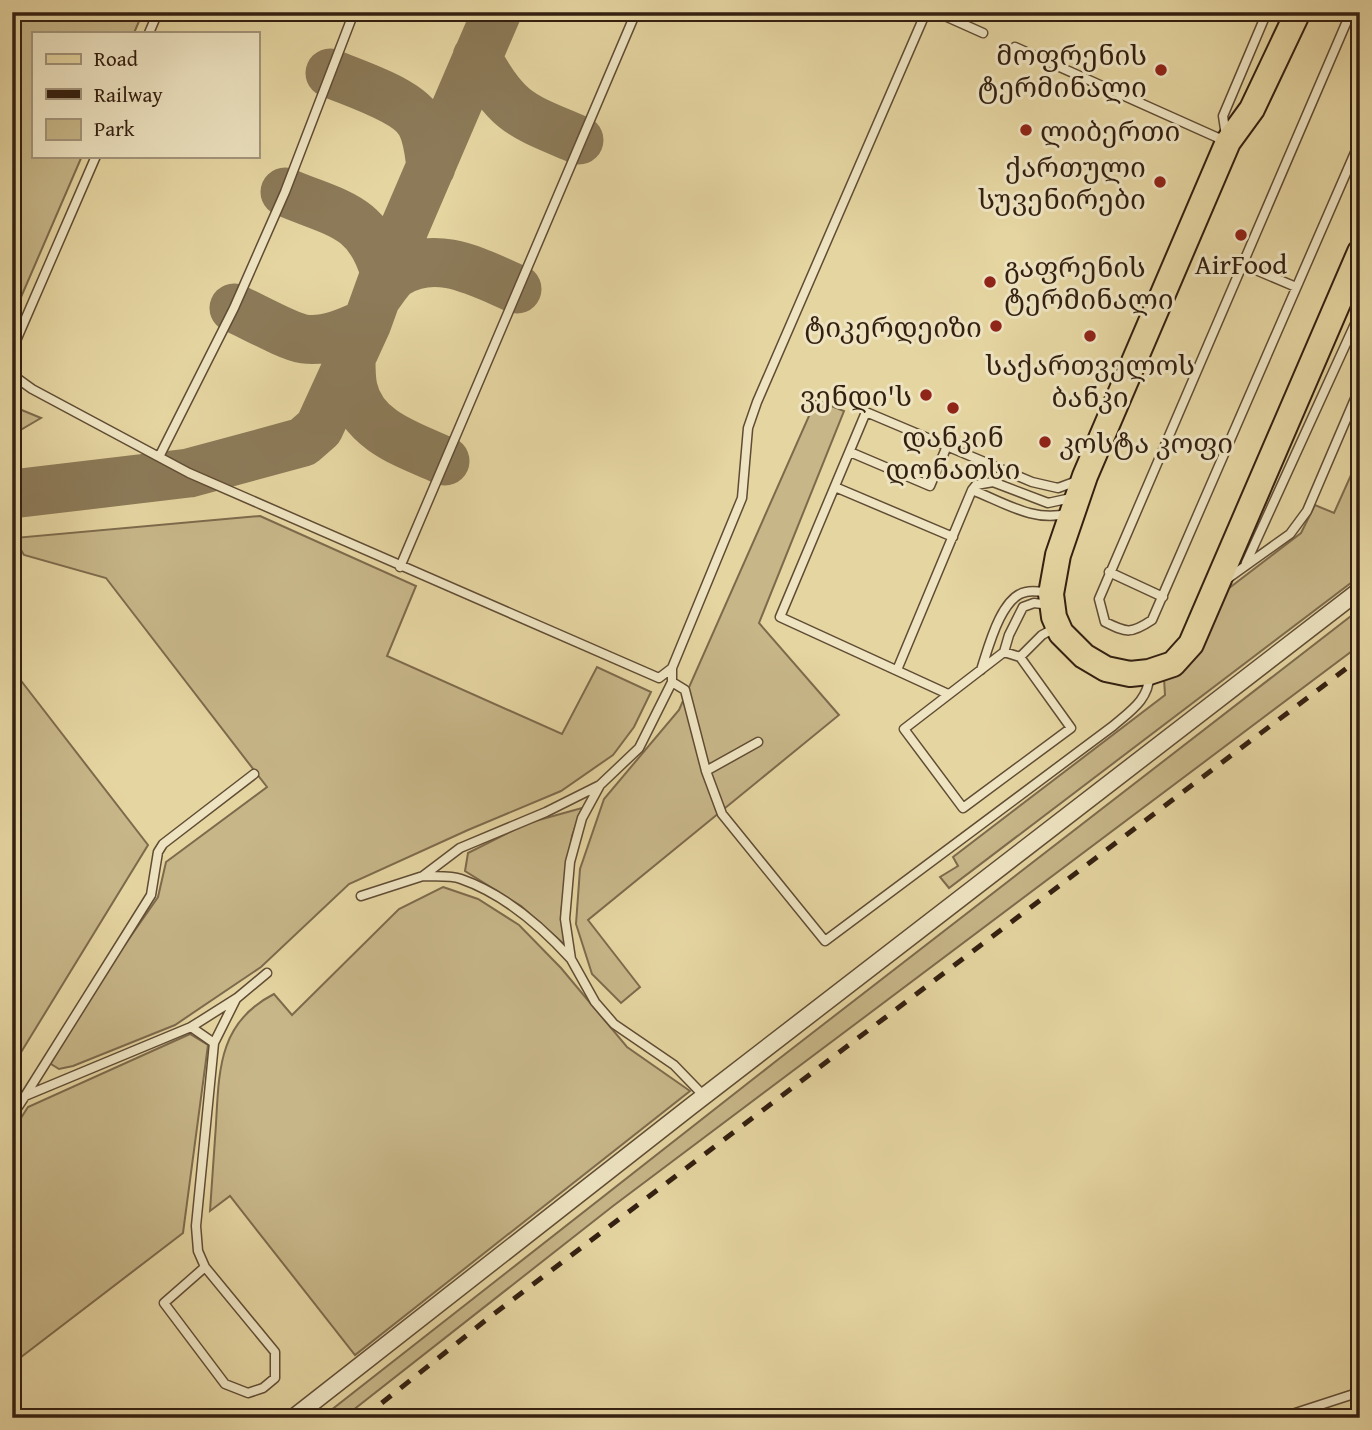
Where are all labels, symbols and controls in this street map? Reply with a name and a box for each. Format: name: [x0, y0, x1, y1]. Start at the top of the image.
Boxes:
legend: [32, 32, 259, 158]
place label: მოფრენის ტერმინალი: [977, 34, 1147, 107]
text: Road: [94, 43, 139, 74]
marker: მოფრენის ტერმინალი: [1153, 62, 1169, 78]
text: Railway: [94, 79, 163, 110]
place label: ლიბერთი: [1040, 110, 1180, 151]
text: Park: [94, 113, 135, 144]
marker: ლიბერთი: [1018, 122, 1034, 138]
place label: ქართული სუვენირები: [978, 146, 1146, 219]
marker: ქართული სუვენირები: [1152, 174, 1168, 190]
marker: AirFood: [1233, 227, 1249, 243]
place label: AirFood: [1195, 243, 1287, 284]
place label: გაფრენის ტერმინალი: [1004, 246, 1174, 319]
marker: გაფრენის ტერმინალი: [982, 274, 998, 290]
place label: ტიკერდეიზი: [804, 306, 982, 347]
marker: ტიკერდეიზი: [988, 318, 1004, 334]
marker: საქართველოს ბანკი: [1082, 328, 1098, 344]
place label: საქართველოს ბანკი: [985, 344, 1195, 417]
place label: ვენდი'ს: [800, 375, 912, 416]
marker: ვენდი'ს: [918, 387, 934, 403]
marker: დანკინ დონათსი: [945, 400, 961, 416]
place label: დანკინ დონათსი: [886, 416, 1020, 489]
place label: კოსტა კოფი: [1059, 422, 1233, 463]
marker: კოსტა კოფი: [1037, 434, 1053, 450]

